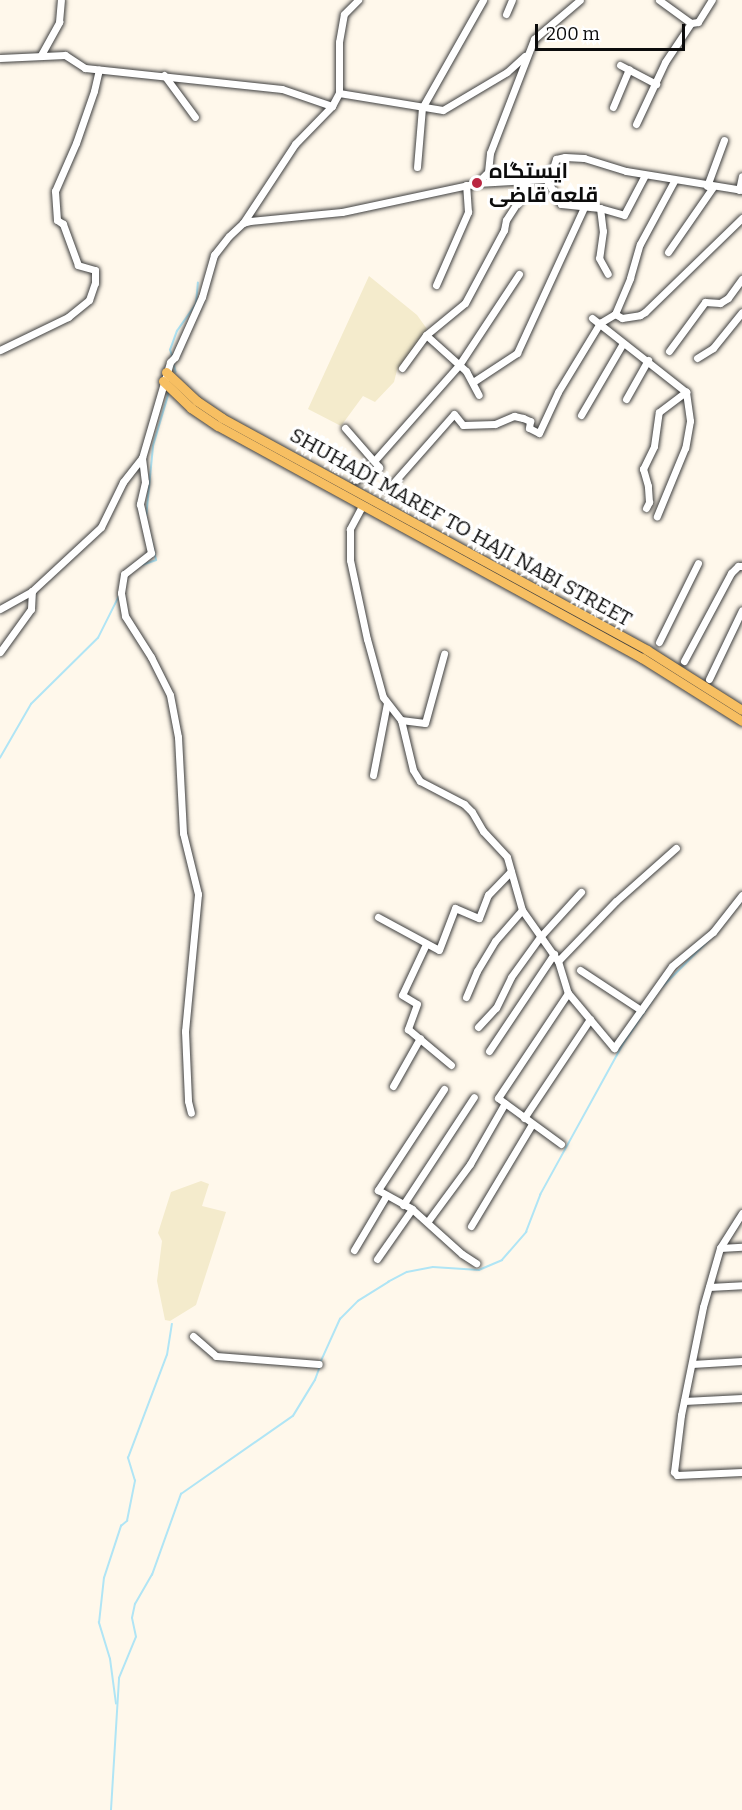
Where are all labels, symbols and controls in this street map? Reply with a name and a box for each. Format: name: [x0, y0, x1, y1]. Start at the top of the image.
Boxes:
scale bar: [538, 12, 688, 50]
text: 200 m: [546, 23, 600, 45]
place label: ایستگاه قلعه قاضی: [489, 158, 598, 208]
marker: ایستگاه قلعه قاضی: [470, 176, 484, 190]
street label: SHUHADI MAREF TO HAJI NABI STREET: [286, 422, 636, 632]

